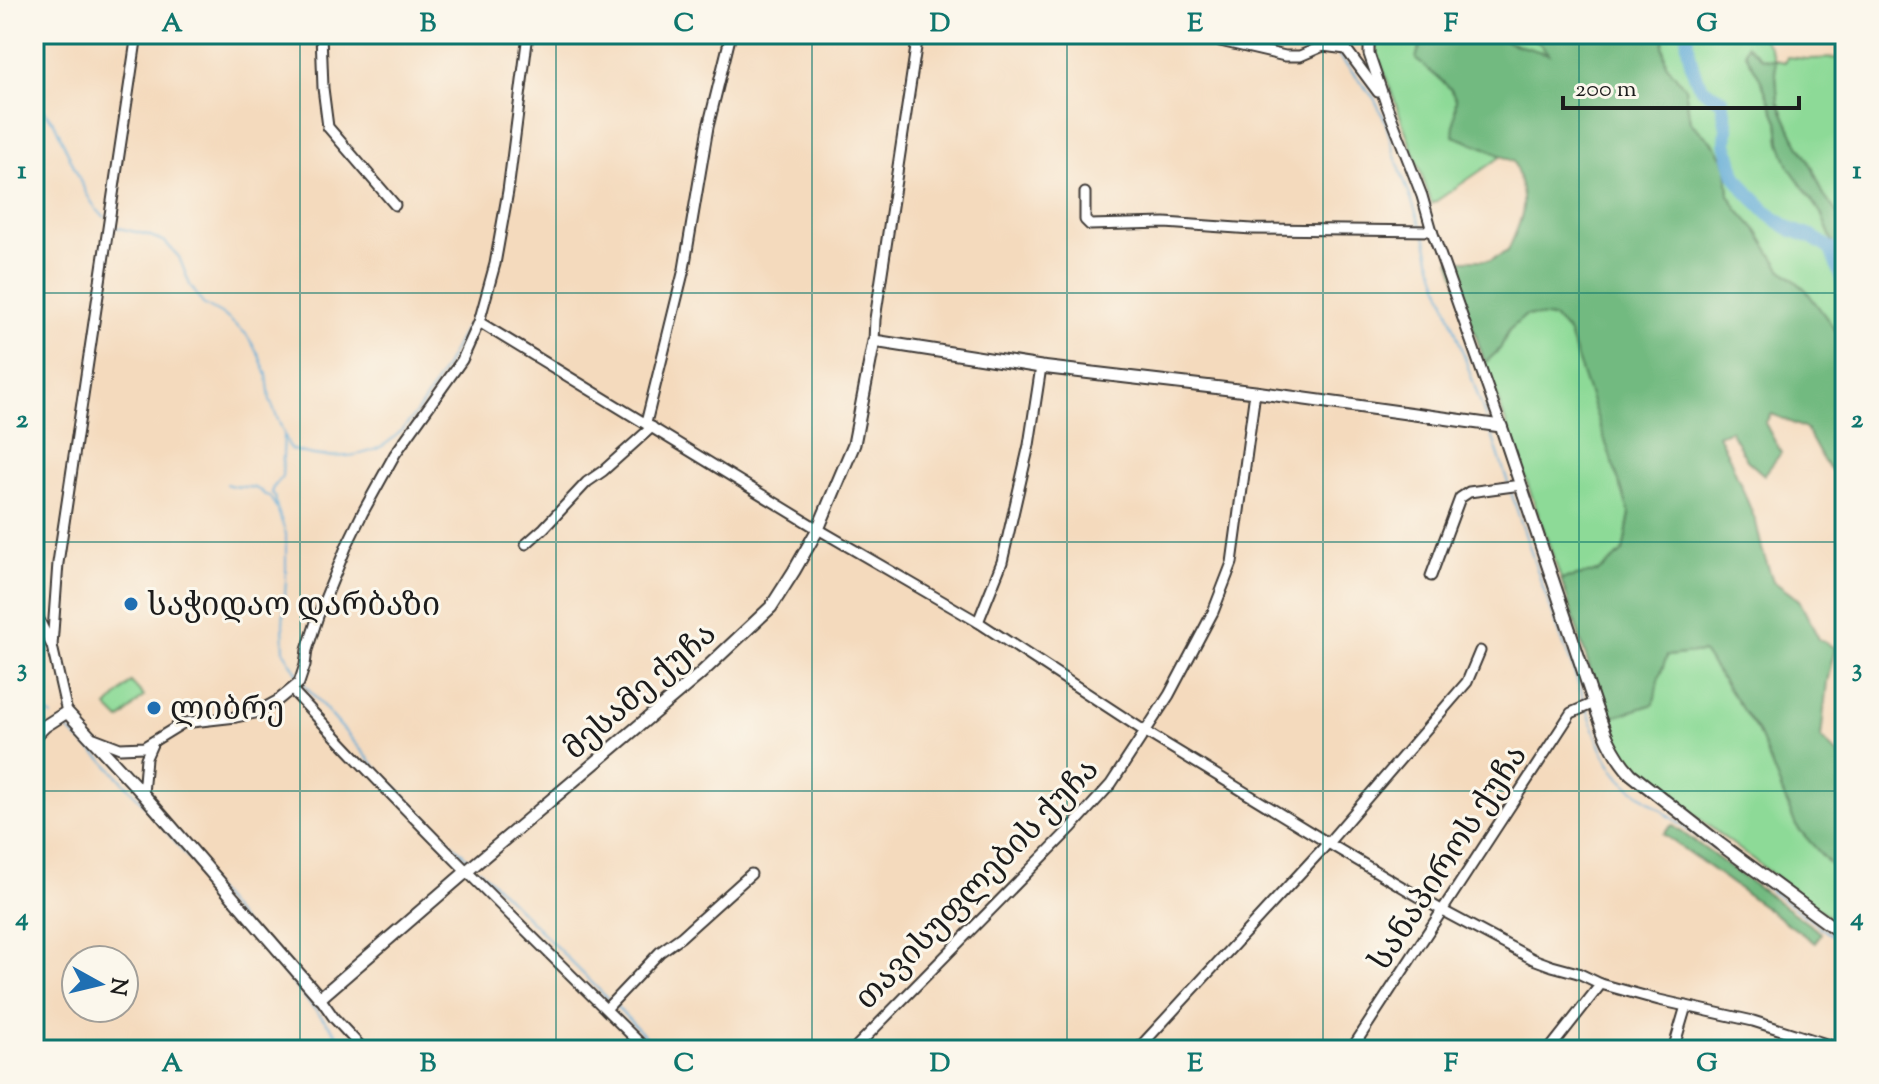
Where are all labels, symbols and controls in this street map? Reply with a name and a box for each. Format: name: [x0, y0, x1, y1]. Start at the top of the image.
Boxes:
text: A: [161, 6, 183, 43]
text: B: [420, 6, 437, 43]
text: C: [674, 6, 694, 43]
text: D: [930, 6, 950, 43]
text: E: [1187, 6, 1203, 43]
text: F: [1444, 6, 1459, 43]
text: G: [1696, 6, 1718, 43]
scale bar: [1563, 60, 1799, 110]
text: 200 m: [1575, 73, 1637, 107]
text: 1: [18, 153, 27, 190]
text: 1: [1853, 153, 1862, 190]
text: 2: [16, 402, 29, 439]
text: 2: [1851, 402, 1864, 439]
place label: საჭიდაო დარბაზი: [147, 584, 440, 630]
marker: საჭიდაო დარბაზი: [122, 595, 140, 613]
street label: მესამე ქუჩა: [554, 613, 728, 772]
text: 3: [17, 651, 27, 688]
text: 3: [1852, 651, 1862, 688]
place label: ლიბრე: [170, 688, 285, 734]
marker: ლიბრე: [145, 699, 163, 717]
street label: სანაპიროს ქუჩა: [1359, 737, 1540, 981]
street label: თავისუფლების ქუჩა: [846, 749, 1111, 1021]
text: 4: [14, 900, 29, 937]
text: 4: [1849, 900, 1864, 937]
north arrow: [60, 944, 140, 1024]
text: N: [100, 975, 134, 998]
text: A: [161, 1046, 183, 1083]
text: B: [420, 1046, 437, 1083]
text: C: [674, 1046, 694, 1083]
text: D: [930, 1046, 950, 1083]
text: E: [1187, 1046, 1203, 1083]
text: F: [1444, 1046, 1459, 1083]
text: G: [1696, 1046, 1718, 1083]

